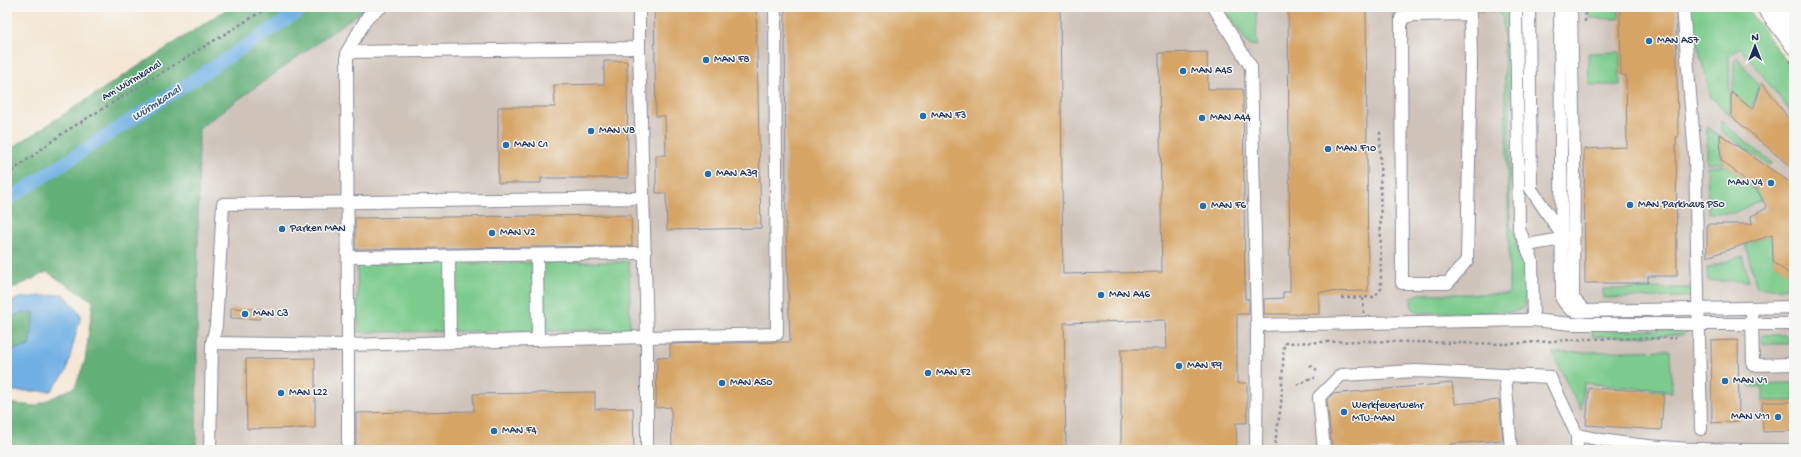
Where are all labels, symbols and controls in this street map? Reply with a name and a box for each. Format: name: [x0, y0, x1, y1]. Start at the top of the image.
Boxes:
north arrow: [1735, 26, 1775, 66]
text: N: [1751, 32, 1759, 44]
place label: MAN A57: [1657, 35, 1699, 47]
marker: MAN A57: [1644, 36, 1654, 46]
place label: MAN F8: [714, 54, 750, 66]
marker: MAN F8: [701, 55, 711, 65]
street label: Am Würmkanal: [100, 58, 164, 104]
place label: MAN A45: [1191, 65, 1233, 77]
marker: MAN A45: [1178, 66, 1188, 76]
water label: Würmkanal: [130, 83, 184, 125]
place label: MAN F3: [931, 110, 967, 122]
marker: MAN F3: [918, 111, 928, 121]
place label: MAN A44: [1210, 112, 1252, 124]
marker: MAN A44: [1197, 113, 1207, 123]
place label: MAN V8: [599, 125, 635, 137]
marker: MAN V8: [586, 126, 596, 136]
place label: MAN C1: [514, 139, 548, 151]
marker: MAN C1: [501, 140, 511, 150]
place label: MAN F10: [1336, 143, 1376, 155]
marker: MAN F10: [1323, 144, 1333, 154]
place label: MAN A39: [716, 168, 758, 180]
marker: MAN A39: [703, 169, 713, 179]
place label: MAN V4: [1728, 177, 1764, 189]
marker: MAN V4: [1766, 178, 1776, 188]
place label: MAN Parkhaus P50: [1638, 199, 1725, 211]
place label: MAN F6: [1211, 200, 1247, 212]
marker: MAN Parkhaus P50: [1625, 200, 1635, 210]
marker: MAN F6: [1198, 201, 1208, 211]
place label: Parken MAN: [289, 223, 346, 235]
marker: Parken MAN: [277, 224, 287, 234]
place label: MAN V2: [500, 227, 536, 239]
marker: MAN V2: [487, 228, 497, 238]
place label: MAN A46: [1109, 289, 1151, 301]
marker: MAN A46: [1096, 290, 1106, 300]
place label: MAN C3: [253, 308, 289, 320]
marker: MAN C3: [240, 309, 250, 319]
place label: MAN F9: [1187, 360, 1223, 372]
marker: MAN F9: [1174, 361, 1184, 371]
place label: MAN F2: [936, 367, 972, 379]
marker: MAN F2: [923, 368, 933, 378]
place label: MAN V1: [1733, 375, 1767, 387]
marker: MAN V1: [1720, 376, 1730, 386]
place label: MAN A50: [730, 377, 772, 389]
marker: MAN A50: [717, 378, 727, 388]
place label: MAN L22: [289, 387, 328, 399]
marker: MAN L22: [276, 388, 286, 398]
place label: Werkfeuerwehr MTU-MAN: [1352, 399, 1425, 425]
marker: Werkfeuerwehr MTU-MAN: [1339, 407, 1349, 417]
place label: MAN V11: [1731, 411, 1770, 423]
marker: MAN V11: [1773, 412, 1783, 422]
place label: MAN F4: [502, 425, 538, 437]
marker: MAN F4: [489, 426, 499, 436]

